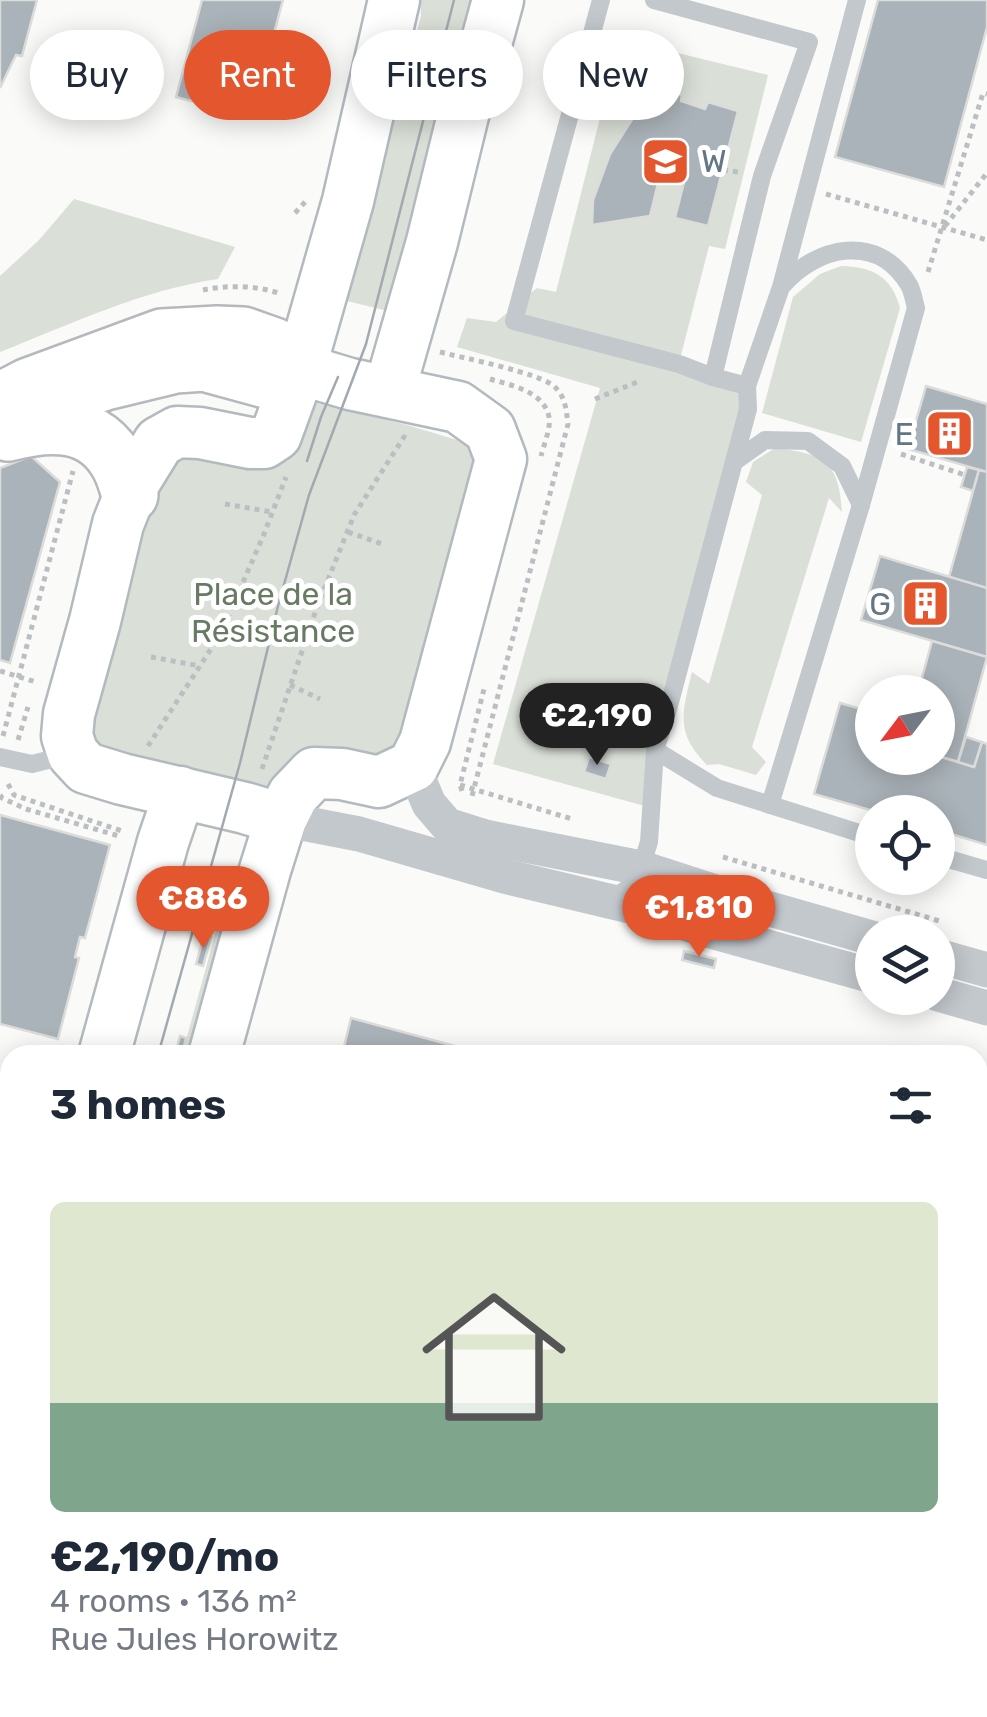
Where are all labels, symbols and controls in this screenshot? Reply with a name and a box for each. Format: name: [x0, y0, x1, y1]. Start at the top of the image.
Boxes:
chip: Buy: [30, 30, 164, 120]
chip: Rent: [184, 30, 331, 120]
chip: Filters: [351, 30, 523, 120]
chip: New: [543, 30, 684, 120]
school or university icon: W: [640, 135, 692, 187]
place label: W: [701, 142, 727, 180]
building icon: E: [923, 408, 975, 460]
place label: E: [895, 415, 914, 453]
park label: Place de la Résistance: [191, 575, 355, 650]
building icon: G: [900, 578, 952, 630]
place label: G: [869, 585, 891, 623]
north arrow: [855, 675, 955, 775]
map controls: [855, 675, 955, 1015]
pin: €2,190: [516, 683, 678, 768]
text: €2,190: [542, 696, 652, 734]
button: locate: [855, 795, 955, 895]
pin: €886: [144, 866, 262, 951]
pin: €1,810: [618, 875, 780, 960]
text: €886: [158, 879, 248, 917]
text: €1,810: [644, 888, 754, 926]
button: layers: [855, 915, 955, 1015]
icon: filters: [883, 1078, 938, 1133]
text: 3 homes: [50, 1080, 226, 1130]
icon: home: [404, 1267, 584, 1447]
text: €2,190/mo: [50, 1532, 279, 1582]
text: 4 rooms · 136 m²: [50, 1582, 297, 1620]
text: Rue Jules Horowitz: [50, 1620, 338, 1658]

